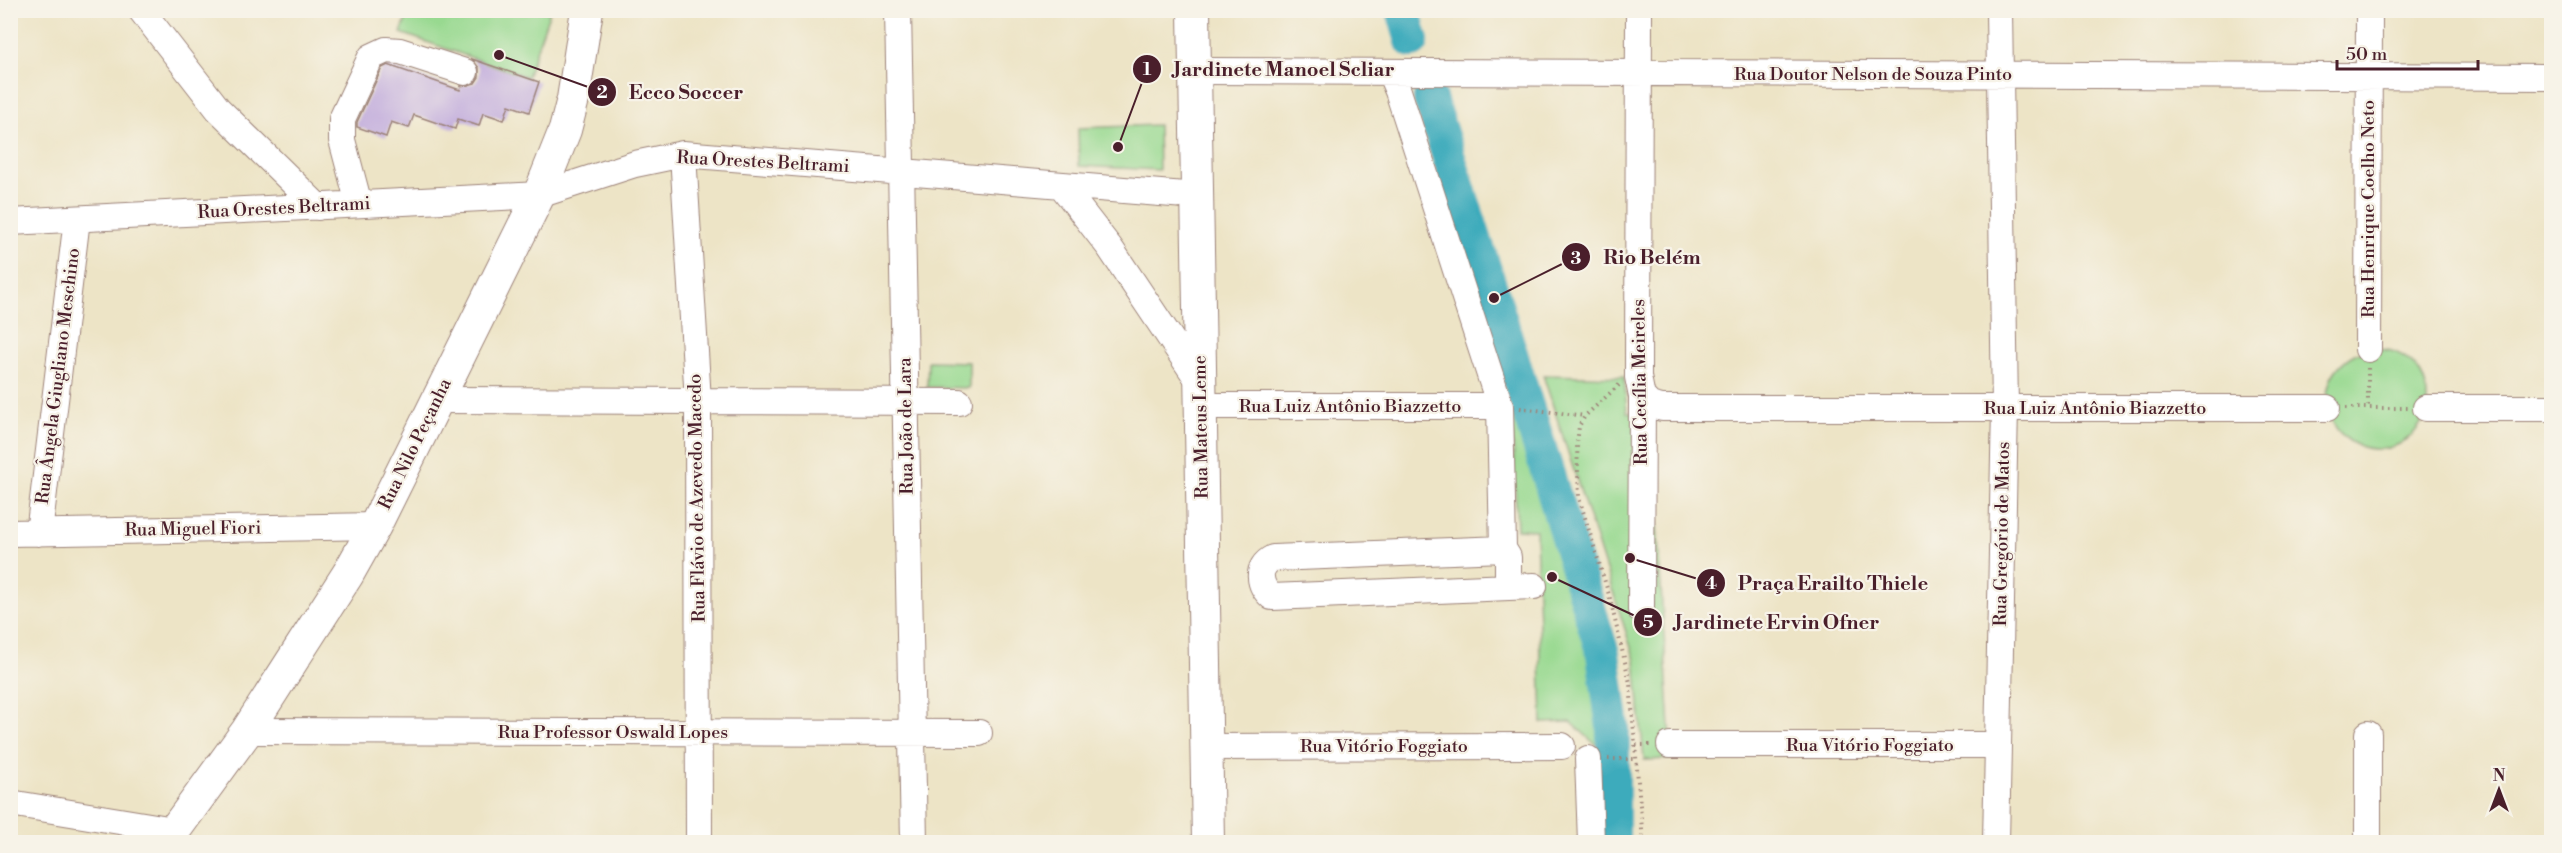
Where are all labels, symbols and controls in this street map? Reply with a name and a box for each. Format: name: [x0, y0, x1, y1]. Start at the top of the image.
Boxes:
scale bar: [2337, 33, 2478, 71]
text: 50 m: [2346, 43, 2388, 66]
callout: Jardinete Manoel Scliar: [1132, 50, 1407, 88]
text: 1: [1143, 58, 1152, 81]
text: Jardinete Manoel Scliar: [1170, 58, 1395, 83]
street label: Rua Doutor Nelson de Souza Pinto: [1734, 63, 2012, 86]
callout: Ecco Soccer: [587, 73, 755, 111]
text: 2: [596, 81, 608, 104]
text: Ecco Soccer: [629, 81, 743, 106]
street label: Rua Henrique Coelho Neto: [2357, 100, 2380, 318]
street label: Rua Orestes Beltrami: [676, 146, 850, 178]
street label: Rua Orestes Beltrami: [197, 192, 371, 224]
callout: Rio Belém: [1561, 238, 1713, 276]
text: Rio Belém: [1603, 246, 1701, 271]
street label: Rua Ângela Giugliano Meschino: [31, 247, 85, 505]
text: 3: [1571, 247, 1582, 270]
street label: Rua Cecília Meireles: [1627, 299, 1653, 465]
street label: Rua Mateus Leme: [1188, 355, 1214, 499]
street label: Rua João de Lara: [893, 356, 919, 495]
street label: Rua Flávio de Azevedo Macedo: [683, 373, 711, 623]
street label: Rua Nilo Peçanha: [373, 374, 457, 513]
street label: Rua Luiz Antônio Biazzetto: [1239, 395, 1461, 418]
street label: Rua Luiz Antônio Biazzetto: [1984, 397, 2206, 420]
street label: Rua Gregório de Matos: [1989, 441, 2015, 627]
street label: Rua Miguel Fiori: [124, 516, 262, 542]
callout: Praça Erailto Thiele: [1696, 564, 1940, 602]
text: 4: [1705, 572, 1717, 595]
text: Praça Erailto Thiele: [1738, 572, 1928, 597]
callout: Jardinete Ervin Ofner: [1633, 603, 1892, 641]
text: 5: [1642, 611, 1654, 634]
text: Jardinete Ervin Ofner: [1672, 611, 1879, 636]
street label: Rua Professor Oswald Lopes: [498, 721, 728, 744]
street label: Rua Vitório Foggiato: [1786, 734, 1954, 757]
street label: Rua Vitório Foggiato: [1300, 735, 1468, 758]
north arrow: [2469, 760, 2529, 820]
text: N: [2493, 766, 2506, 786]

